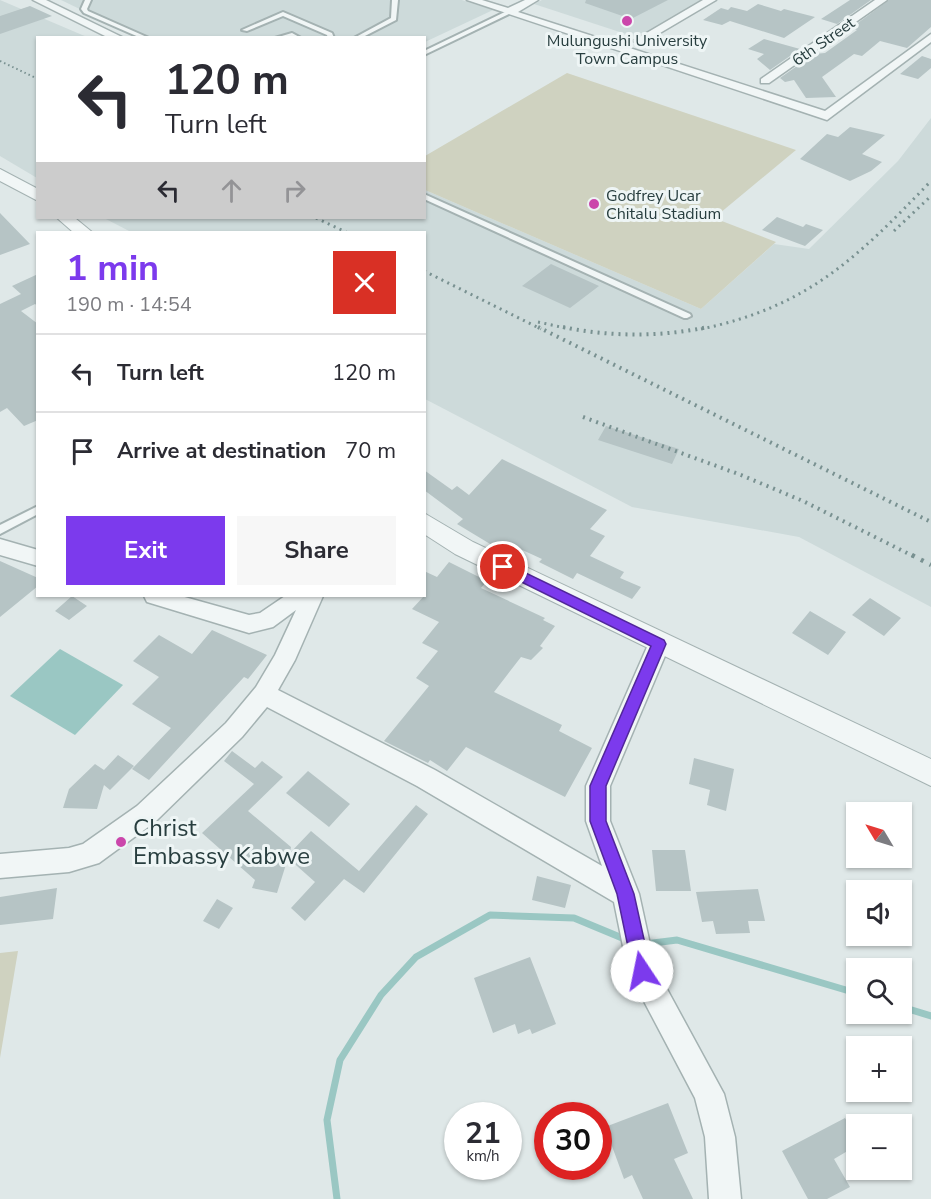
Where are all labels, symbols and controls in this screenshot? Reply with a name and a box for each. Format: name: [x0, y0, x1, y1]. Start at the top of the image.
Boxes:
street label: 6th Street: [788, 12, 860, 71]
marker: Mulungushi University Town Campus: [620, 14, 634, 28]
place label: Mulungushi University Town Campus: [547, 30, 708, 70]
text: 120 m: [165, 52, 289, 109]
icon: left: [66, 60, 144, 138]
text: Turn left: [165, 106, 266, 143]
icon: left: [152, 174, 185, 207]
icon: ahead: [215, 174, 248, 207]
icon: right: [278, 174, 311, 207]
place label: Godfrey Ucar Chitalu Stadium: [606, 185, 721, 225]
marker: Godfrey Ucar Chitalu Stadium: [587, 197, 601, 211]
text: 1 min: [66, 244, 159, 293]
button: close: [333, 251, 396, 314]
text: 190 m · 14:54: [66, 291, 192, 318]
icon: left: [66, 357, 99, 390]
text: Turn left: [117, 358, 204, 388]
text: 120 m: [332, 358, 396, 388]
icon: arrive: [66, 435, 99, 468]
text: Arrive at destination: [117, 436, 326, 466]
text: 70 m: [345, 436, 396, 466]
button: Exit: [66, 516, 225, 585]
button: Share: [237, 516, 396, 585]
pin: [477, 541, 528, 592]
icon: arrive: [486, 550, 519, 583]
north arrow: [846, 802, 912, 868]
map controls: [846, 802, 912, 1180]
place label: Christ Embassy Kabwe: [133, 812, 310, 872]
marker: Christ Embassy Kabwe: [114, 835, 128, 849]
button: sound: [846, 880, 912, 946]
position arrow: [610, 939, 674, 1003]
button: search: [846, 958, 912, 1024]
button: +: [846, 1036, 912, 1102]
speed limit sign: 30: [534, 1102, 612, 1180]
text: 21: [465, 1113, 501, 1154]
button: −: [846, 1114, 912, 1180]
text: km/h: [466, 1146, 500, 1166]

